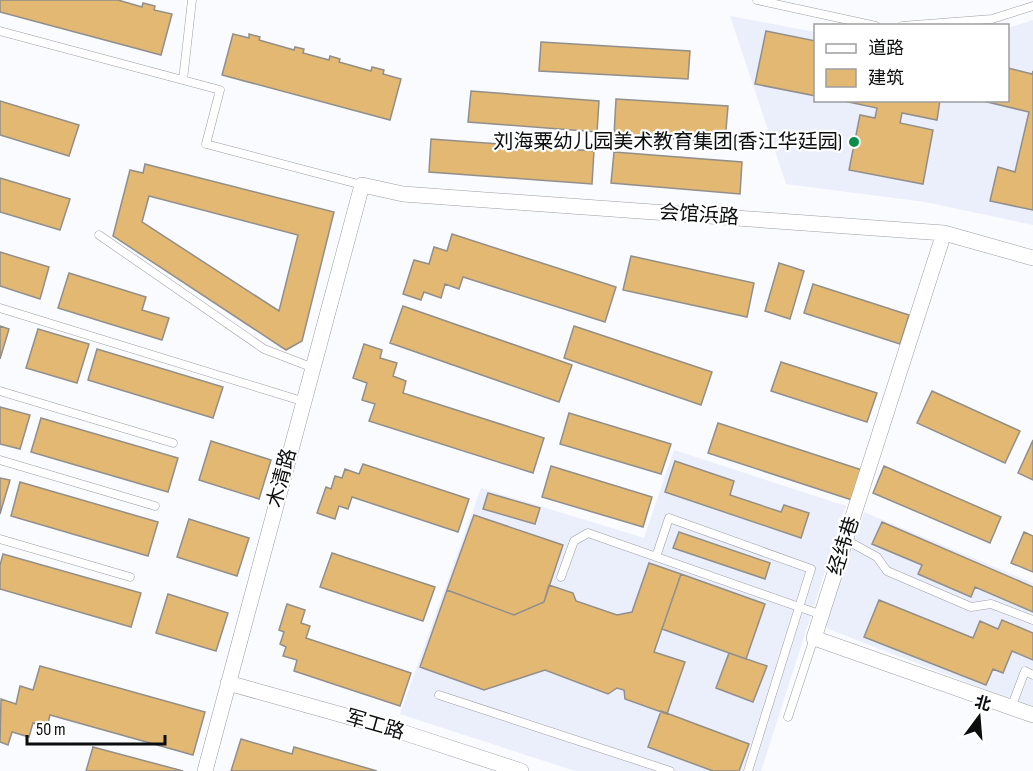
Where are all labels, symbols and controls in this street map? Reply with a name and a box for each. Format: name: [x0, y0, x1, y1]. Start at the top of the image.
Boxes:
legend: [814, 24, 1009, 102]
text: 道路: [868, 38, 904, 59]
text: 建筑: [868, 68, 904, 89]
place label: 刘海粟幼儿园美术教育集团(香江华廷园): [493, 130, 842, 154]
marker: 刘海粟幼儿园美术教育集团(香江华廷园): [847, 135, 861, 149]
street label: 会馆浜路: [658, 200, 740, 230]
street label: 木清路: [263, 446, 301, 510]
street label: 经纬巷: [823, 514, 865, 578]
north arrow: [949, 687, 1009, 747]
text: 北: [972, 693, 993, 715]
street label: 军工路: [343, 705, 407, 745]
scale bar: [27, 708, 165, 746]
text: 50 m: [36, 719, 66, 740]

